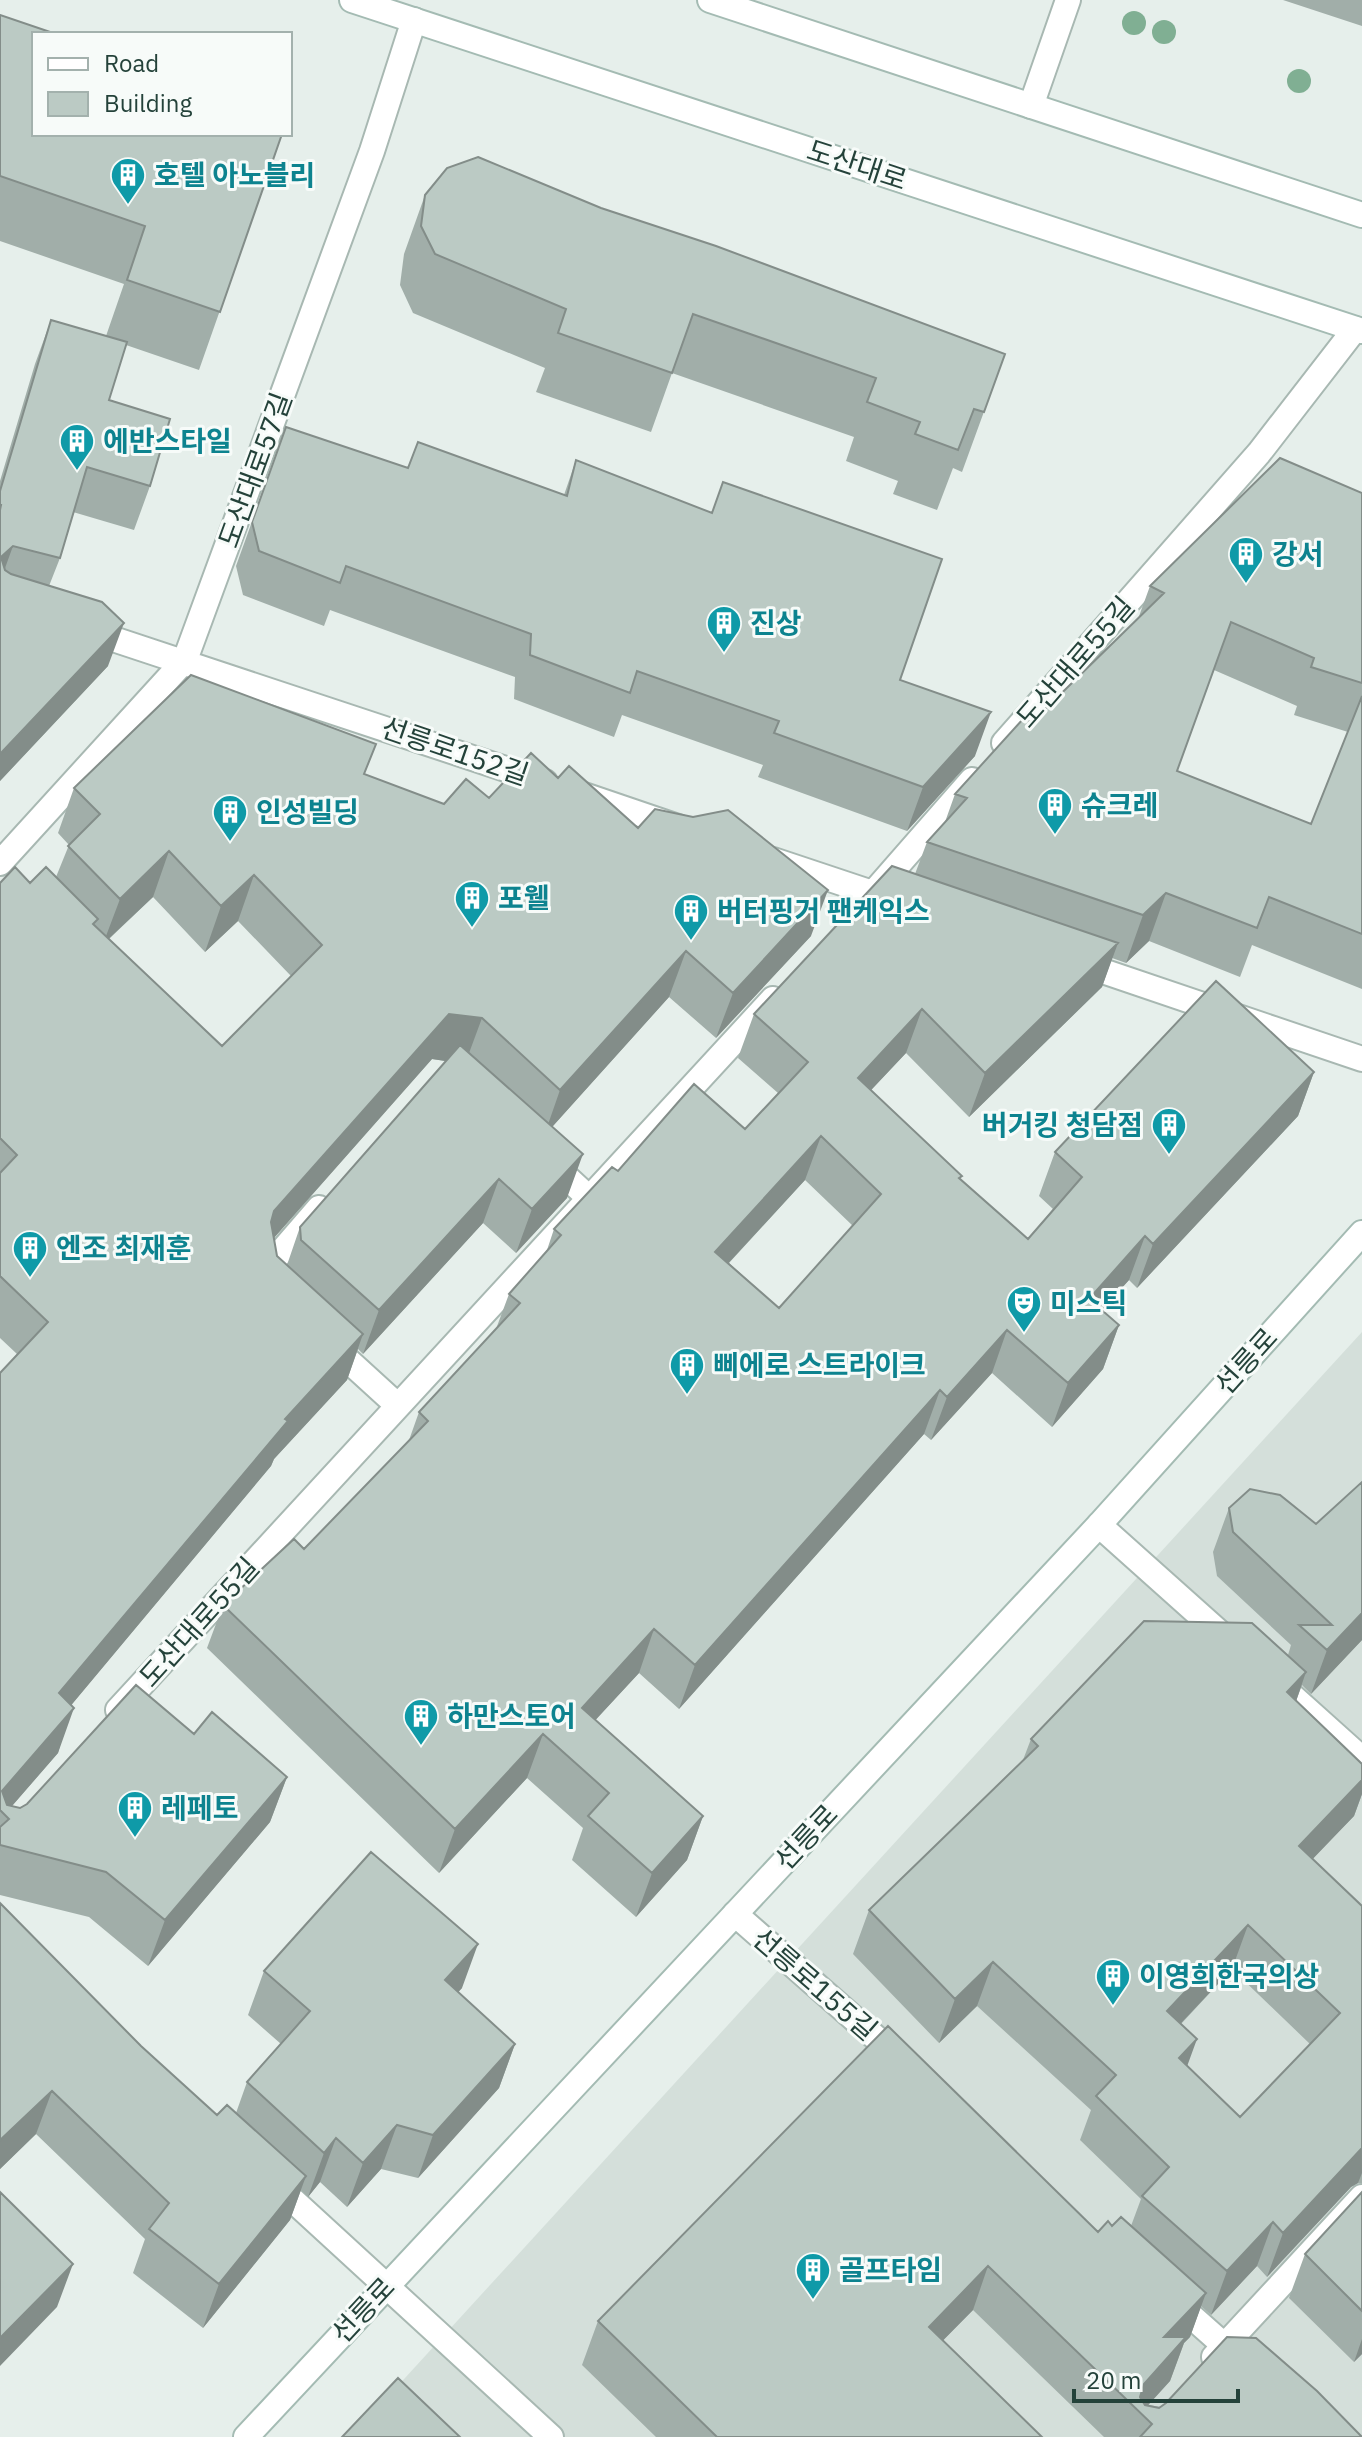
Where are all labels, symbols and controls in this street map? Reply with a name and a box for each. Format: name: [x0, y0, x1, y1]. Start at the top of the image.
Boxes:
legend: [32, 32, 292, 136]
text: Road: [104, 47, 159, 79]
text: Building: [104, 87, 192, 119]
street label: 도산대로: [802, 131, 912, 198]
building icon: 호텔 아노블리: [109, 156, 147, 206]
place label: 호텔 아노블리: [154, 156, 315, 193]
street label: 도산대로57길: [209, 387, 300, 552]
building icon: 에반스타일: [58, 422, 96, 472]
place label: 에반스타일: [103, 422, 232, 459]
building icon: 강서: [1227, 535, 1265, 585]
place label: 강서: [1272, 535, 1324, 572]
street label: 도산대로55길: [1007, 588, 1142, 735]
building icon: 진상: [705, 604, 743, 654]
place label: 진상: [750, 604, 802, 641]
street label: 선릉로152길: [377, 708, 534, 793]
building icon: 슈크레: [1036, 786, 1074, 836]
place label: 슈크레: [1081, 786, 1158, 823]
building icon: 인성빌딩: [211, 793, 249, 843]
place label: 인성빌딩: [256, 793, 359, 830]
building icon: 포웰: [453, 879, 491, 929]
place label: 포웰: [498, 879, 550, 916]
building icon: 버터핑거 팬케익스: [672, 892, 710, 942]
place label: 버터핑거 팬케익스: [717, 892, 930, 929]
place label: 버거킹 청담점: [982, 1106, 1143, 1143]
building icon: 버거킹 청담점: [1150, 1106, 1188, 1156]
building icon: 엔조 최재훈: [11, 1229, 49, 1279]
place label: 엔조 최재훈: [56, 1229, 191, 1266]
theatre icon: 미스틱: [1005, 1284, 1043, 1334]
place label: 미스틱: [1050, 1284, 1127, 1321]
street label: 선릉로: [1206, 1320, 1285, 1402]
building icon: 삐에로 스트라이크: [668, 1346, 706, 1396]
place label: 삐에로 스트라이크: [713, 1346, 926, 1383]
street label: 도산대로55길: [131, 1549, 267, 1694]
building icon: 하만스토어: [402, 1697, 440, 1747]
place label: 하만스토어: [447, 1697, 576, 1734]
building icon: 레페토: [116, 1789, 154, 1839]
place label: 레페토: [161, 1789, 238, 1826]
street label: 선릉로: [766, 1796, 846, 1878]
street label: 선릉로155길: [745, 1919, 885, 2048]
building icon: 이영희한국의상: [1094, 1957, 1132, 2007]
place label: 이영희한국의상: [1139, 1957, 1319, 1994]
building icon: 골프타임: [794, 2251, 832, 2301]
place label: 골프타임: [839, 2251, 942, 2288]
street label: 선릉로: [323, 2269, 403, 2351]
scale bar: [1074, 2353, 1238, 2403]
text: 20 m: [1086, 2364, 1141, 2396]

